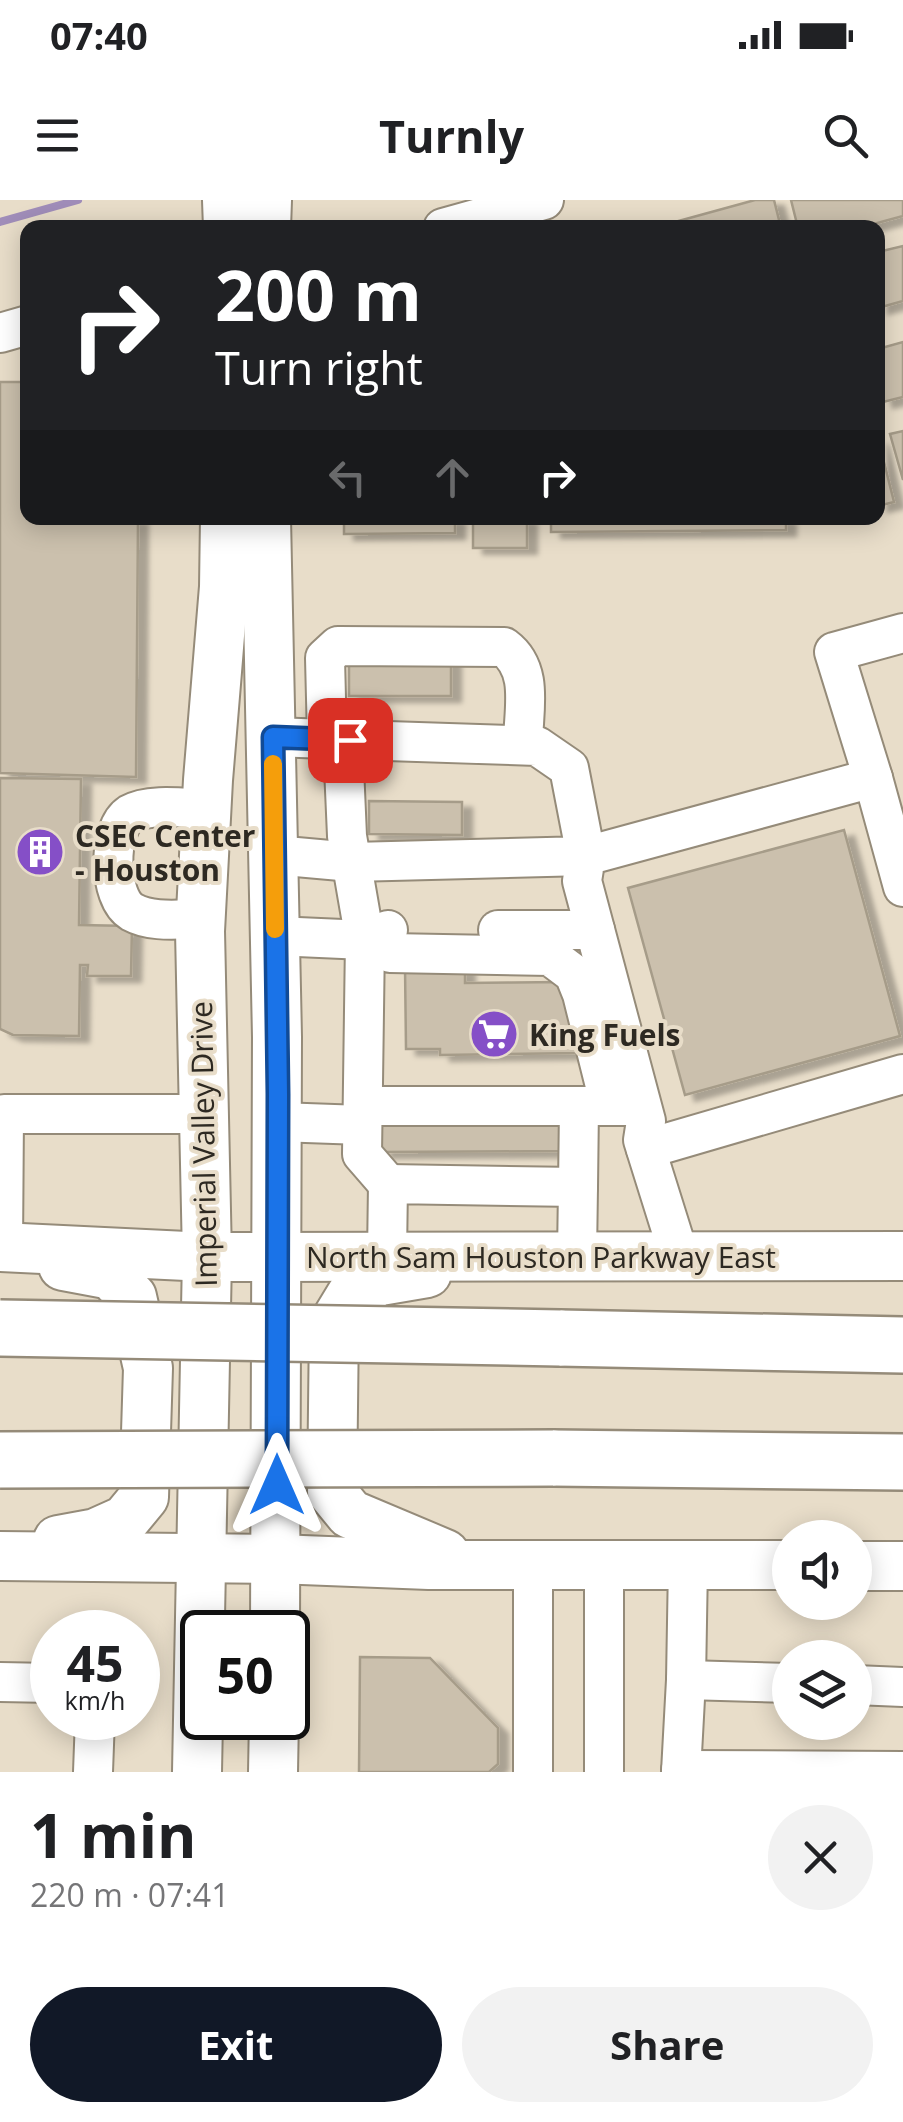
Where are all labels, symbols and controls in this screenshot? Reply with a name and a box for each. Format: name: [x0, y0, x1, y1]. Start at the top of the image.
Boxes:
text: 07:40: [50, 9, 148, 61]
text: Turnly: [379, 105, 524, 166]
icon: menu: [30, 108, 85, 163]
icon: search: [818, 108, 873, 163]
text: 200 m: [215, 246, 422, 342]
icon: right: [50, 260, 180, 390]
text: Turn right: [215, 337, 423, 398]
icon: left: [320, 450, 375, 505]
icon: ahead: [425, 450, 480, 505]
icon: right: [530, 450, 585, 505]
pin: [308, 698, 393, 783]
icon: arrive: [323, 713, 378, 768]
place label: CSEC Center - Houston: [75, 815, 255, 890]
building icon: CSEC Center - Houston: [14, 826, 66, 878]
street label: Imperial Valley Drive: [180, 1001, 226, 1287]
supermarket icon: King Fuels: [468, 1008, 520, 1060]
place label: King Fuels: [529, 1014, 681, 1055]
street label: North Sam Houston Parkway East: [306, 1236, 776, 1277]
position arrow: [225, 1433, 329, 1537]
map controls: [772, 1520, 872, 1740]
button: sound: [772, 1520, 872, 1620]
speed limit sign: 50: [180, 1610, 310, 1740]
text: 45: [66, 1629, 124, 1697]
button: layers: [772, 1640, 872, 1740]
text: km/h: [65, 1683, 125, 1717]
text: 1 min: [30, 1794, 197, 1876]
button: close: [768, 1805, 873, 1910]
text: 220 m · 07:41: [30, 1873, 229, 1916]
button: Exit: [30, 1987, 442, 2102]
button: Share: [462, 1987, 873, 2102]

